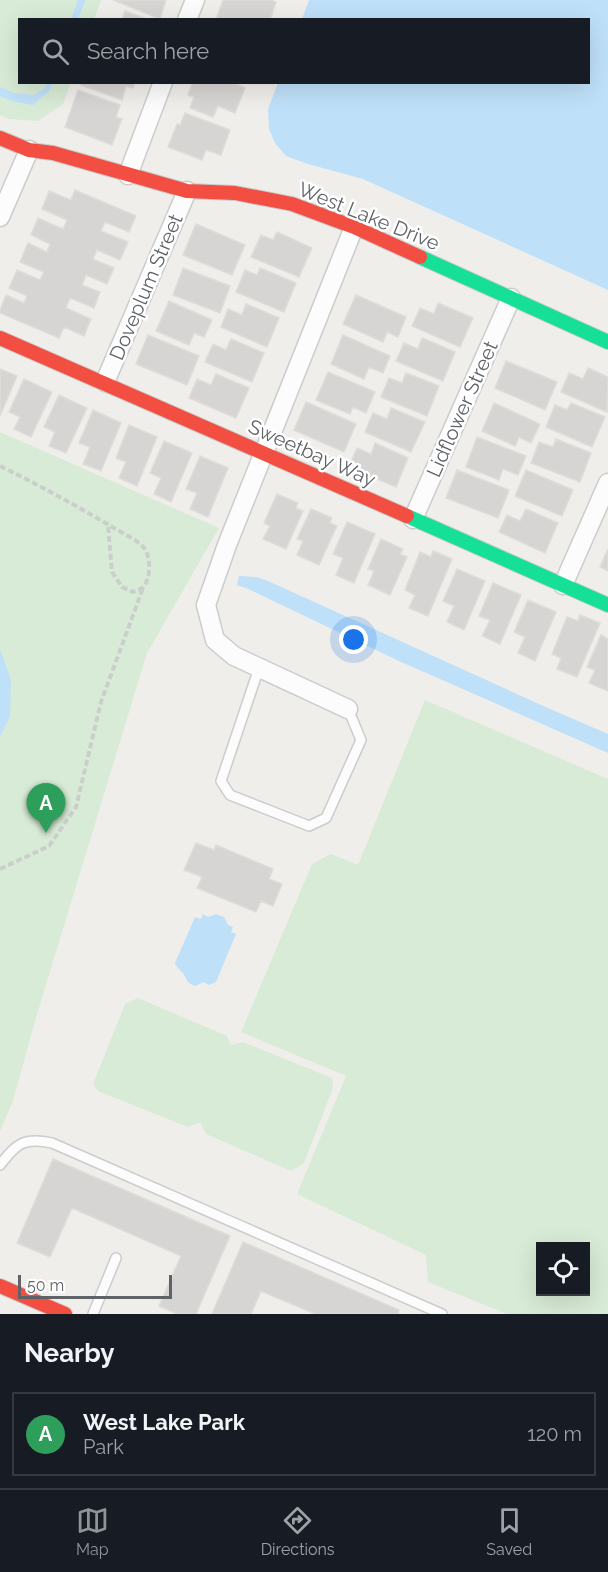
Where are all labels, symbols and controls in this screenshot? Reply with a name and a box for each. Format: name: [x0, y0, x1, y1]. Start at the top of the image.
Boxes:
search box: [18, 18, 590, 84]
icon: search: [39, 35, 72, 68]
text: Search here: [87, 38, 209, 64]
street label: West Lake Drive: [295, 177, 443, 255]
street label: Doveplum Street: [104, 210, 188, 364]
street label: Lidflower Street: [421, 337, 503, 481]
street label: Sweetbay Way: [245, 414, 379, 492]
your location: [339, 625, 368, 654]
pin: A: [26, 784, 66, 833]
map controls: [536, 1242, 590, 1296]
button: locate: [536, 1242, 590, 1296]
scale bar: [18, 1272, 172, 1300]
text: 50 m: [27, 1276, 64, 1295]
text: Nearby: [24, 1338, 114, 1368]
text: West Lake Park: [83, 1409, 245, 1435]
text: A: [39, 1422, 52, 1446]
text: 120 m: [527, 1422, 582, 1446]
text: Park: [83, 1435, 124, 1459]
tab: Map: [76, 1504, 109, 1559]
tab: Directions: [261, 1504, 335, 1559]
tab: Saved: [486, 1504, 532, 1559]

